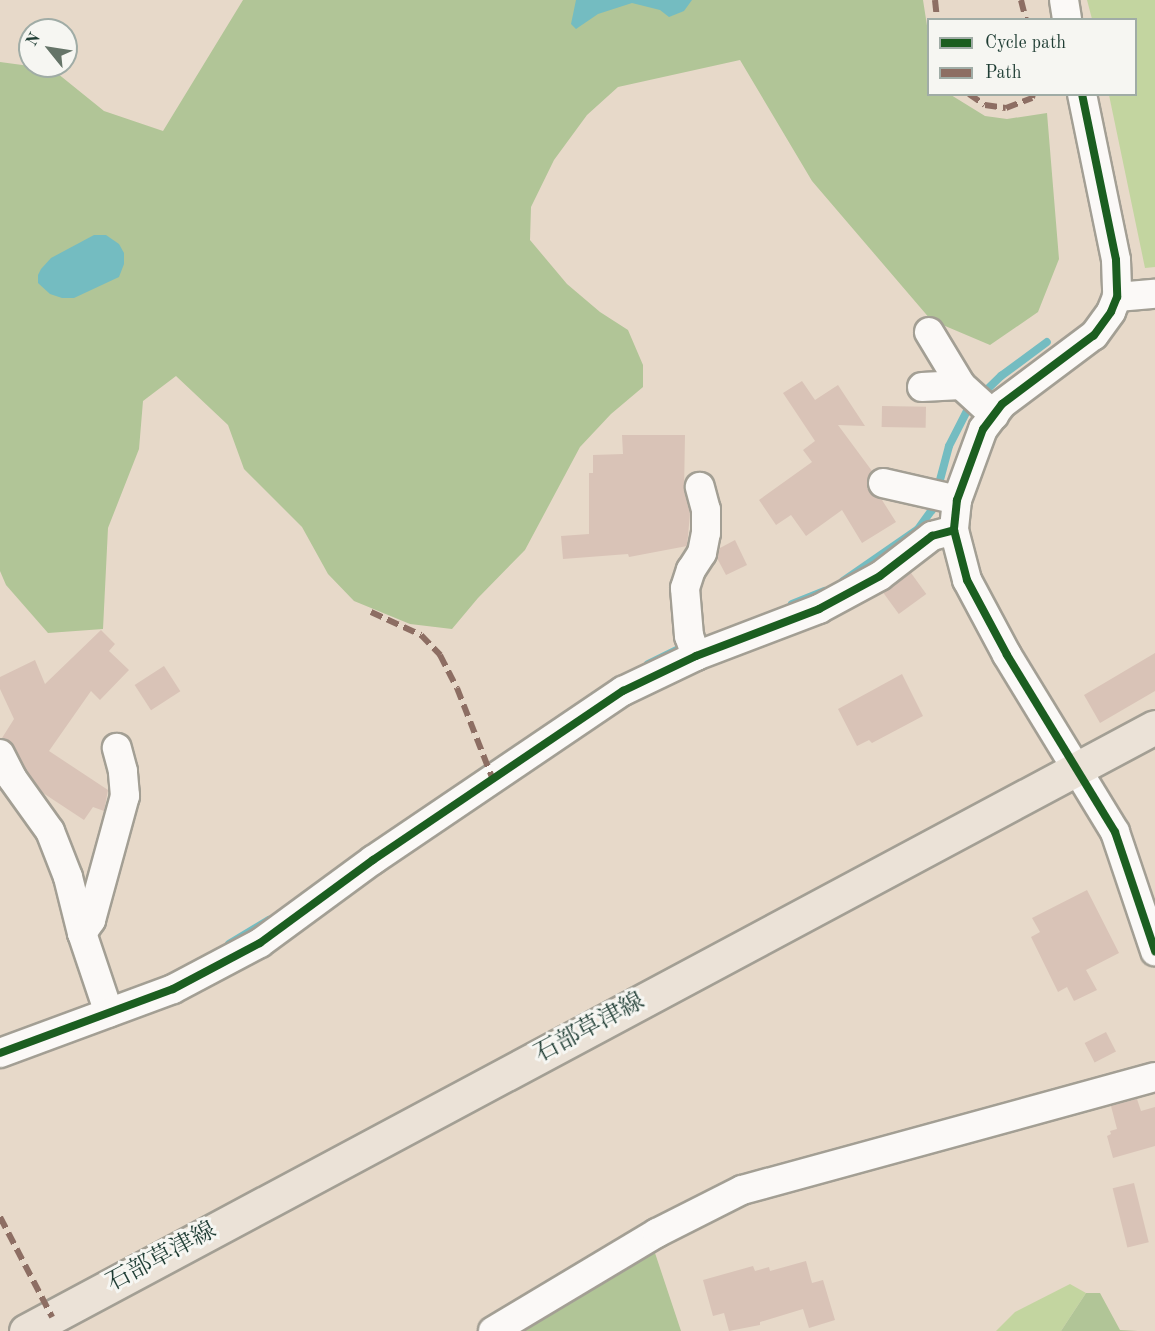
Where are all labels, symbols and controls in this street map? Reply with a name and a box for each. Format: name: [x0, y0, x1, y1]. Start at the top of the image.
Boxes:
north arrow: [18, 18, 78, 78]
legend: [927, 18, 1137, 96]
text: N: [24, 31, 44, 49]
text: Cycle path: [985, 34, 1066, 52]
text: Path: [985, 64, 1021, 82]
street label: 石部草津線: [530, 988, 650, 1070]
street label: 石部草津線: [102, 1217, 222, 1299]

